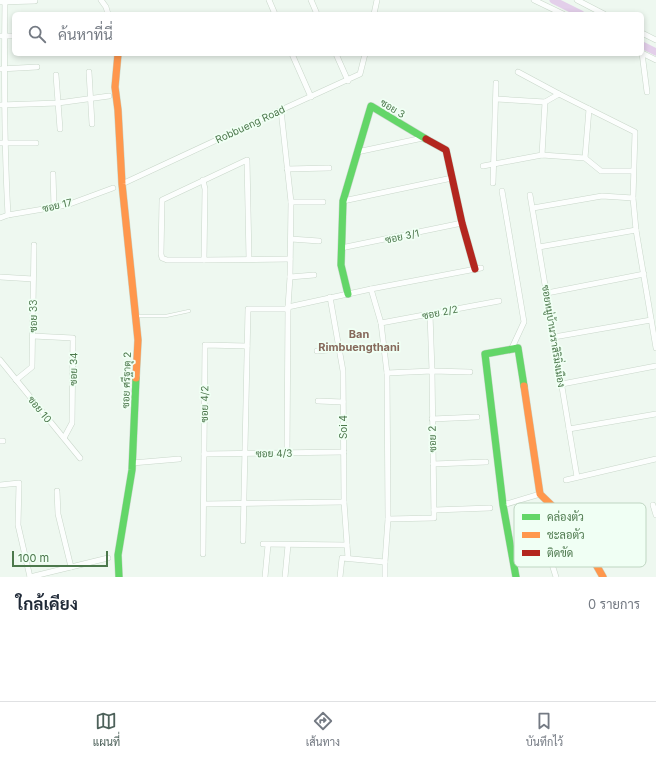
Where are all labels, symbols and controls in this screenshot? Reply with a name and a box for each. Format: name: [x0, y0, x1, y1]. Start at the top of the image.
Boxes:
search box: [12, 12, 644, 56]
icon: search: [26, 23, 48, 45]
text: ค้นหาที่นี่: [58, 25, 113, 44]
street label: ซอย 3: [378, 96, 408, 120]
street label: Robbueng Road: [213, 103, 287, 145]
street label: ซอย 17: [41, 196, 73, 214]
street label: ซอย 3/1: [384, 227, 420, 245]
street label: ซอยหมู่บ้านวราสิริมิ่งเมือง: [538, 284, 570, 388]
street label: ซอย 33: [27, 300, 39, 332]
street label: ซอย 2/2: [421, 303, 459, 321]
district label: Ban Rimbuengthani: [318, 327, 400, 354]
street label: ซอย ศรีฐาตุ 2: [119, 351, 135, 409]
street label: ซอย 34: [67, 352, 79, 386]
street label: ซอย 4/2: [198, 386, 210, 422]
street label: ซอย 10: [26, 393, 54, 425]
street label: Soi 4: [337, 415, 349, 439]
street label: ซอย 2: [426, 426, 438, 452]
street label: ซอย 4/3: [255, 447, 293, 459]
legend: [514, 503, 646, 567]
text: คล่องตัว: [547, 510, 584, 524]
text: ชะลอตัว: [547, 528, 585, 542]
text: ติดขัด: [547, 546, 573, 560]
scale bar: [12, 549, 108, 568]
text: 100 m: [18, 551, 49, 565]
text: ใกล้เคียง: [16, 594, 78, 614]
text: 0 รายการ: [588, 596, 640, 612]
tab: แผนที่: [93, 710, 120, 749]
tab: เส้นทาง: [306, 710, 340, 749]
tab: บันทึกไว้: [526, 710, 563, 749]

